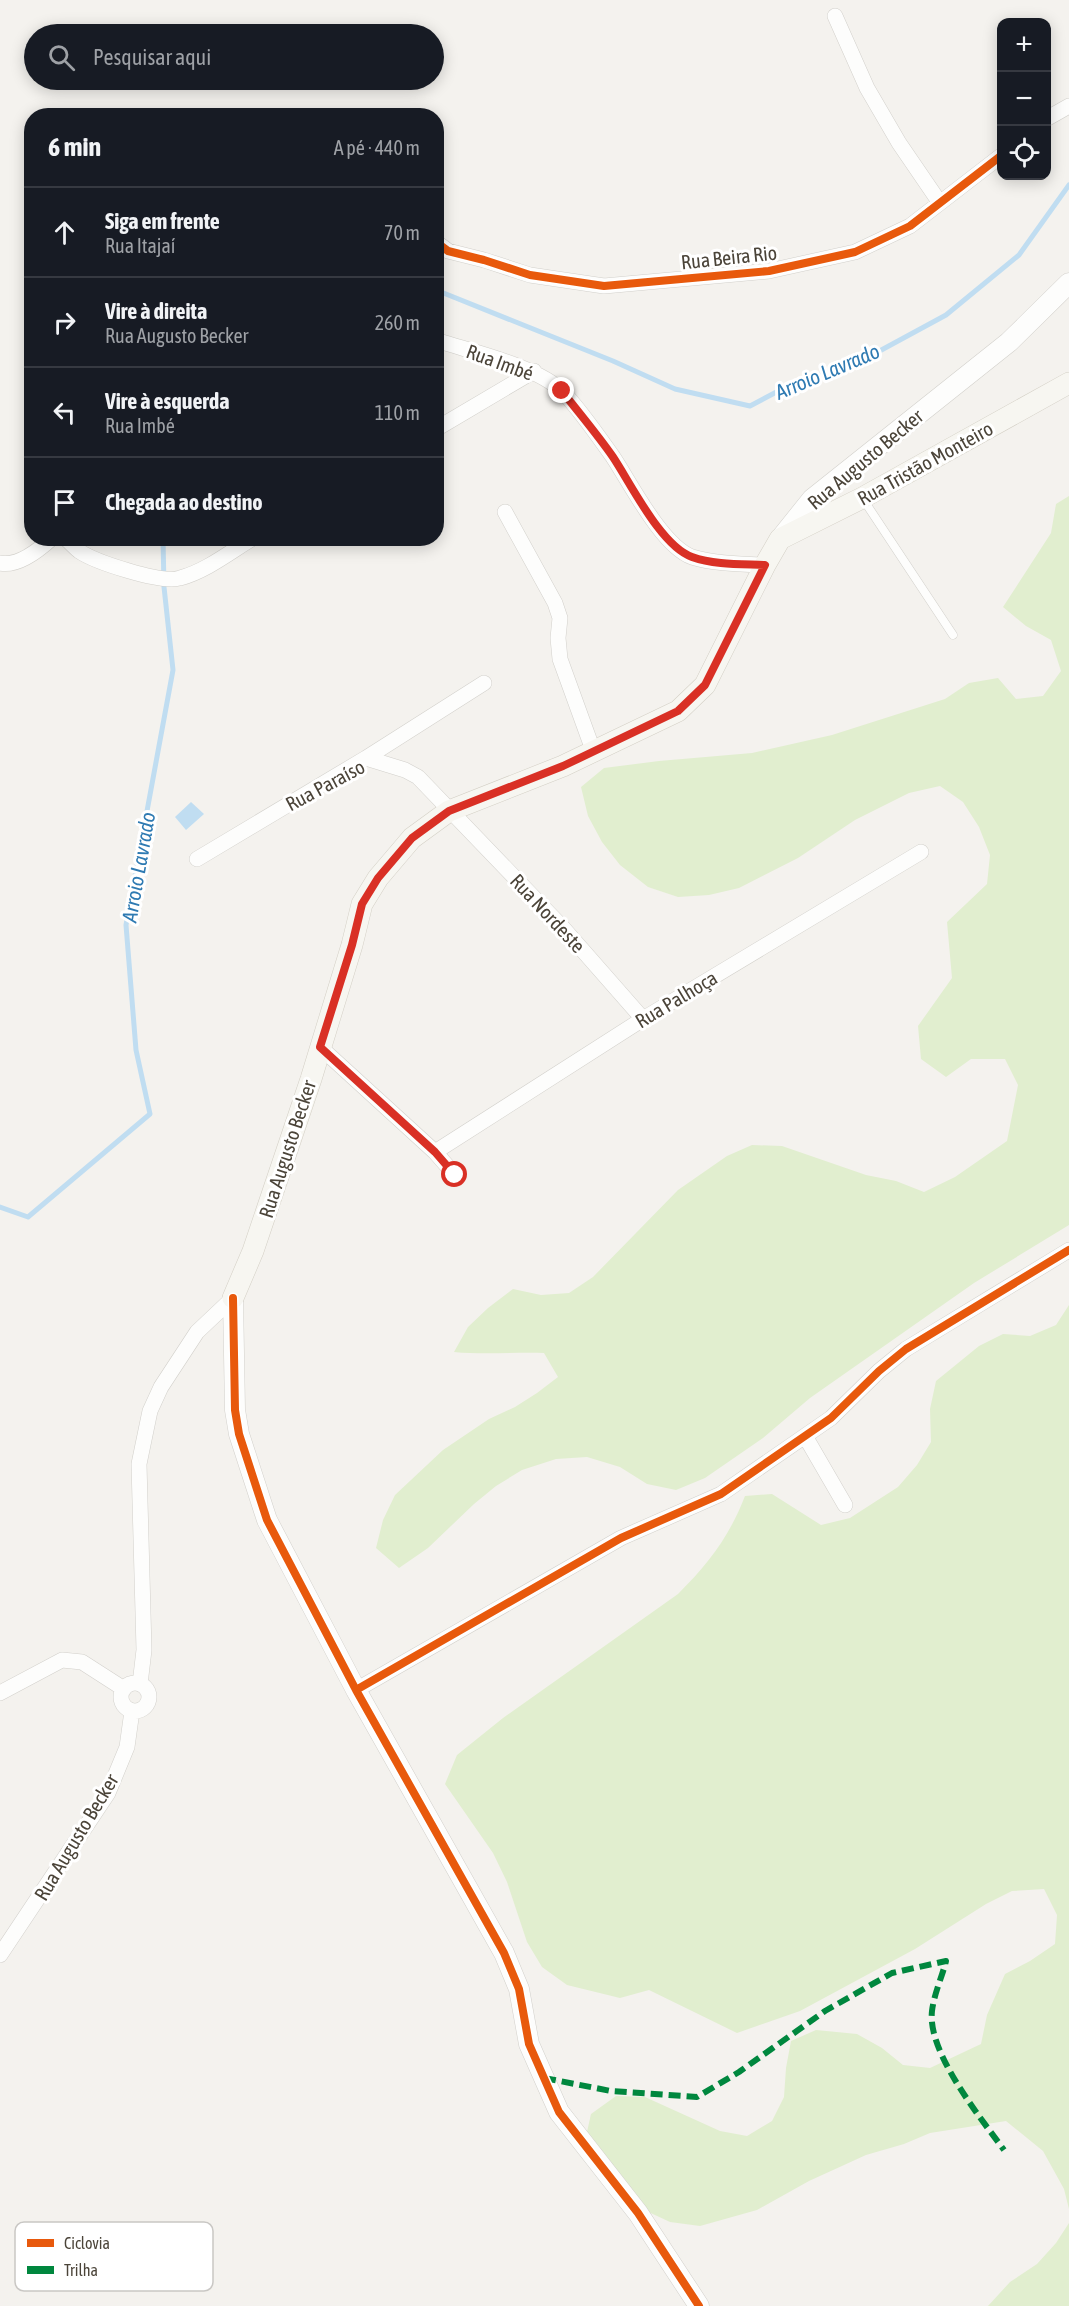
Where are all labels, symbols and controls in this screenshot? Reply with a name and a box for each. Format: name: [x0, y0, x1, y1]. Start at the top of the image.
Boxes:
map controls: [997, 18, 1051, 180]
button: +: [997, 18, 1051, 72]
search box: [24, 24, 444, 90]
icon: search: [45, 41, 78, 74]
text: Pesquisar aqui: [93, 44, 211, 70]
button: −: [997, 72, 1051, 126]
button: locate: [997, 126, 1051, 180]
text: 6 min: [48, 132, 101, 162]
text: A pé · 440 m: [334, 136, 420, 159]
text: Siga em frente: [105, 208, 220, 234]
icon: ahead: [48, 216, 81, 249]
text: 70 m: [384, 221, 420, 244]
text: Rua Itajaí: [105, 234, 175, 257]
street label: Rua Beira Rio: [680, 241, 778, 273]
text: Vire à direita: [105, 298, 207, 324]
icon: right: [48, 306, 81, 339]
text: 260 m: [375, 311, 420, 334]
text: Rua Augusto Becker: [105, 324, 248, 347]
water label: Arroio Lavrado: [770, 338, 883, 404]
street label: Rua Imbé: [463, 339, 537, 385]
route end: [548, 377, 574, 403]
text: Vire à esquerda: [105, 388, 230, 414]
icon: left: [48, 396, 81, 429]
text: 110 m: [375, 401, 420, 424]
street label: Rua Augusto Becker: [803, 403, 928, 514]
text: Rua Imbé: [105, 414, 175, 437]
street label: Rua Tristão Monteiro: [853, 416, 997, 510]
icon: arrive: [48, 486, 81, 519]
text: Chegada ao destino: [105, 489, 263, 515]
street label: Rua Paraíso: [282, 755, 368, 815]
water label: Arroio Lavrado: [116, 810, 159, 925]
street label: Rua Nordeste: [506, 869, 590, 957]
street label: Rua Palhoça: [631, 966, 721, 1032]
street label: Rua Augusto Becker: [254, 1076, 320, 1221]
route start: [441, 1161, 467, 1187]
street label: Rua Augusto Becker: [29, 1769, 123, 1904]
legend: [15, 2222, 213, 2291]
text: Ciclovia: [64, 2234, 110, 2252]
text: Trilha: [64, 2261, 98, 2279]

